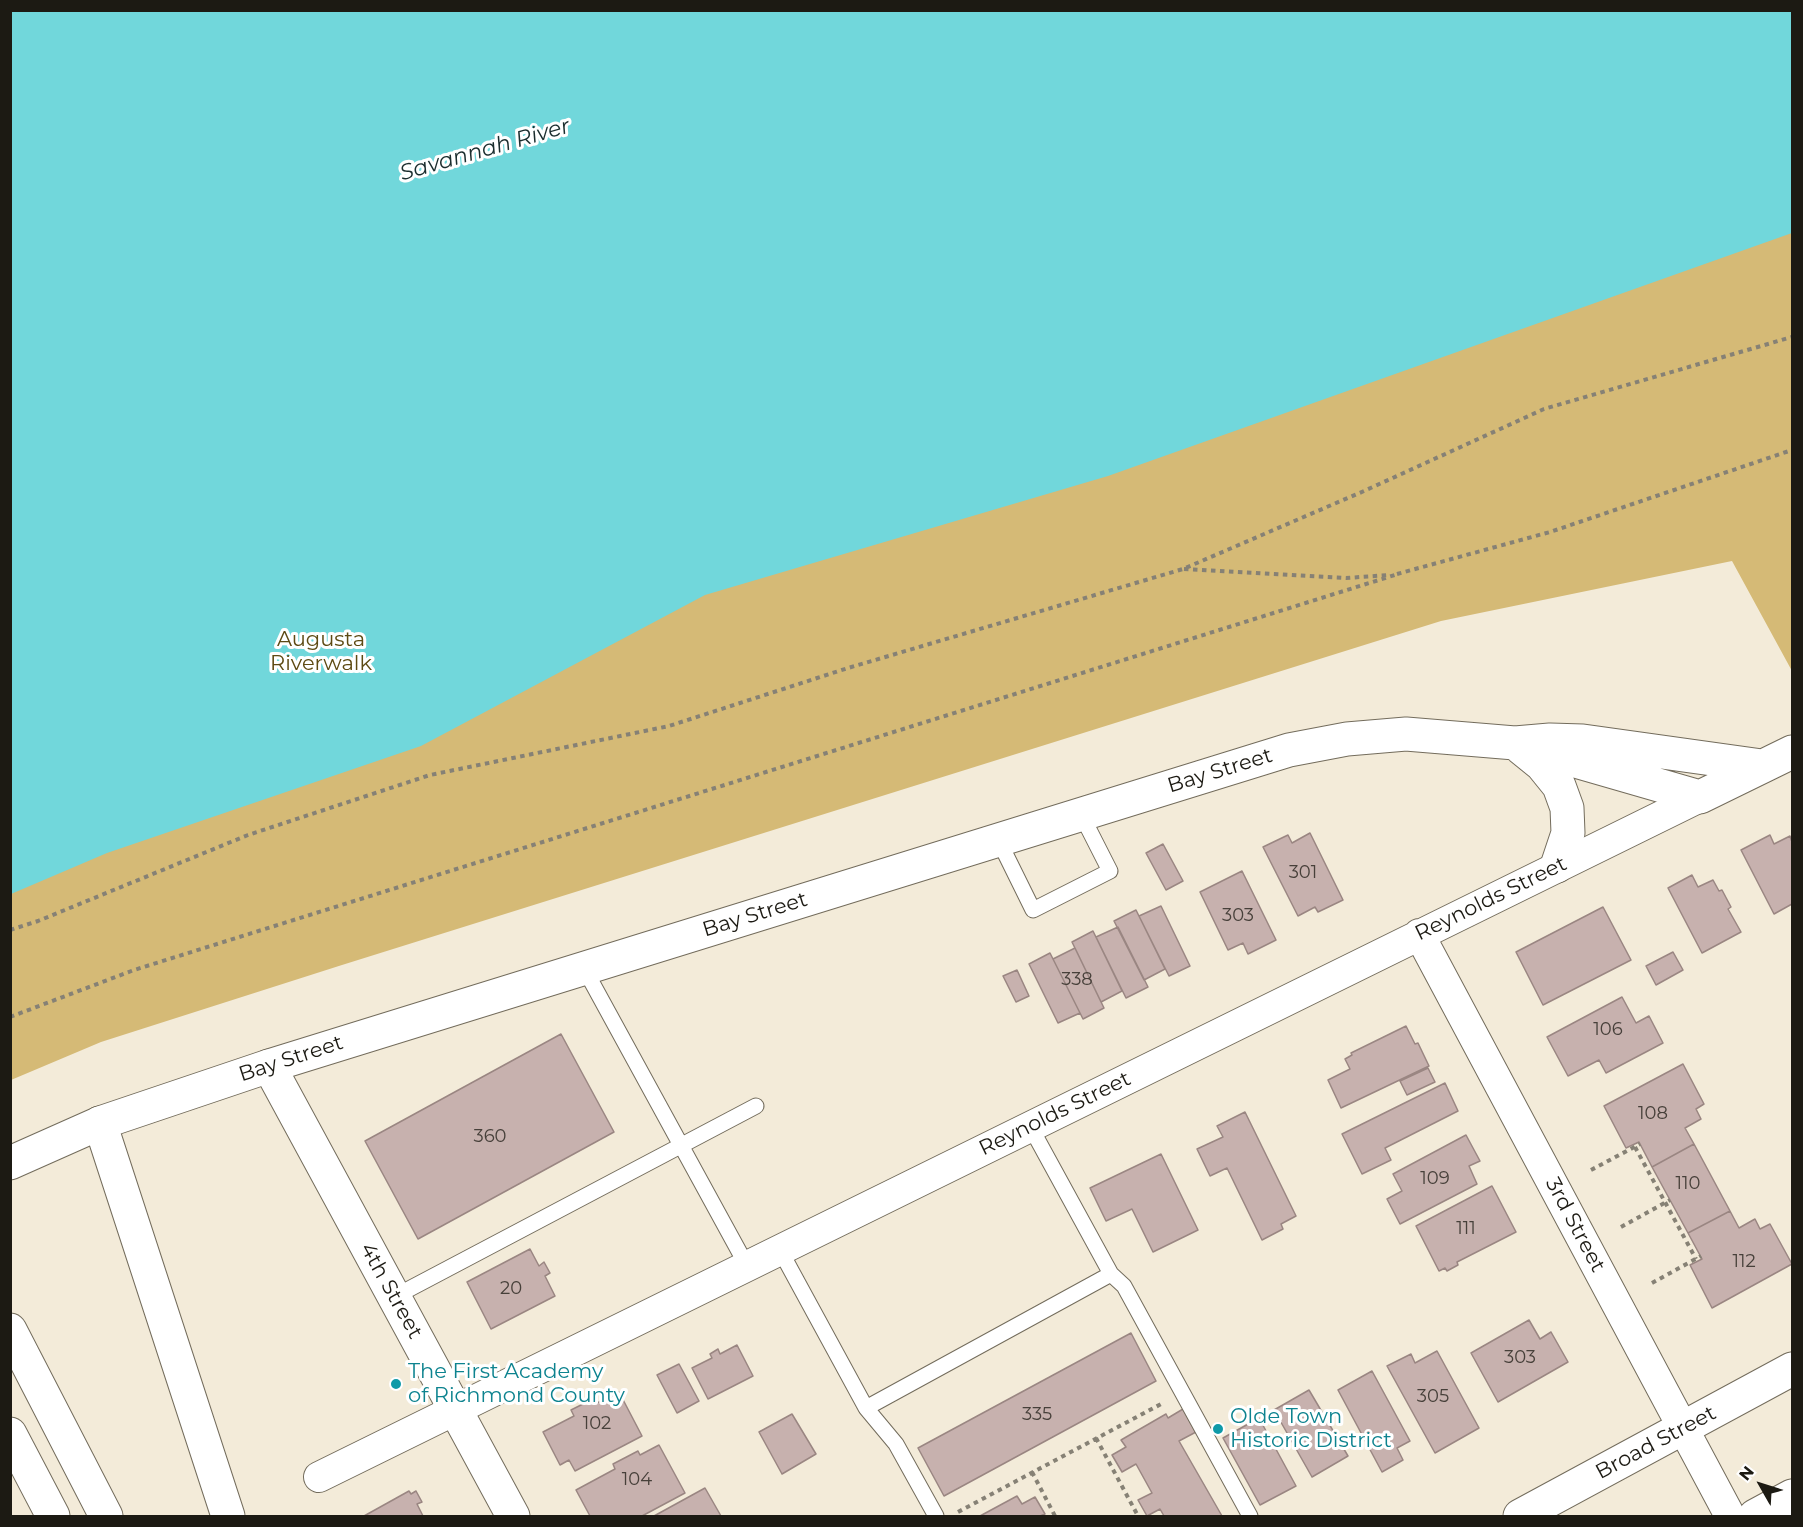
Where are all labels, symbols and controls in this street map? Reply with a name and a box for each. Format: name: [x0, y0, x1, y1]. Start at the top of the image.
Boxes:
water label: Savannah River: [397, 113, 573, 187]
park label: Augusta Riverwalk: [270, 627, 372, 677]
street label: Bay Street: [1165, 743, 1275, 799]
street label: Reynolds Street: [1411, 851, 1571, 947]
house number: 301: [1289, 862, 1317, 884]
street label: Bay Street: [700, 887, 810, 943]
house number: 303: [1222, 905, 1254, 927]
house number: 338: [1061, 969, 1093, 991]
house number: 106: [1593, 1019, 1623, 1041]
street label: Bay Street: [236, 1030, 346, 1088]
street label: Reynolds Street: [975, 1066, 1135, 1162]
house number: 108: [1638, 1103, 1668, 1125]
house number: 360: [473, 1126, 507, 1148]
house number: 109: [1420, 1168, 1450, 1190]
house number: 110: [1676, 1173, 1700, 1195]
street label: 3rd Street: [1540, 1174, 1610, 1276]
house number: 111: [1456, 1218, 1476, 1240]
street label: 4th Street: [354, 1239, 428, 1343]
house number: 112: [1732, 1251, 1756, 1273]
house number: 20: [500, 1278, 522, 1300]
house number: 303: [1504, 1347, 1536, 1369]
place label: The First Academy of Richmond County: [408, 1359, 625, 1409]
marker: The First Academy of Richmond County: [389, 1377, 403, 1391]
house number: 305: [1417, 1386, 1449, 1408]
street label: Broad Street: [1592, 1401, 1720, 1485]
house number: 335: [1022, 1404, 1052, 1426]
place label: Olde Town Historic District: [1230, 1404, 1392, 1454]
house number: 102: [583, 1413, 611, 1435]
marker: Olde Town Historic District: [1211, 1422, 1225, 1436]
north arrow: [1731, 1455, 1791, 1515]
text: N: [1735, 1462, 1758, 1484]
house number: 104: [622, 1469, 652, 1491]

